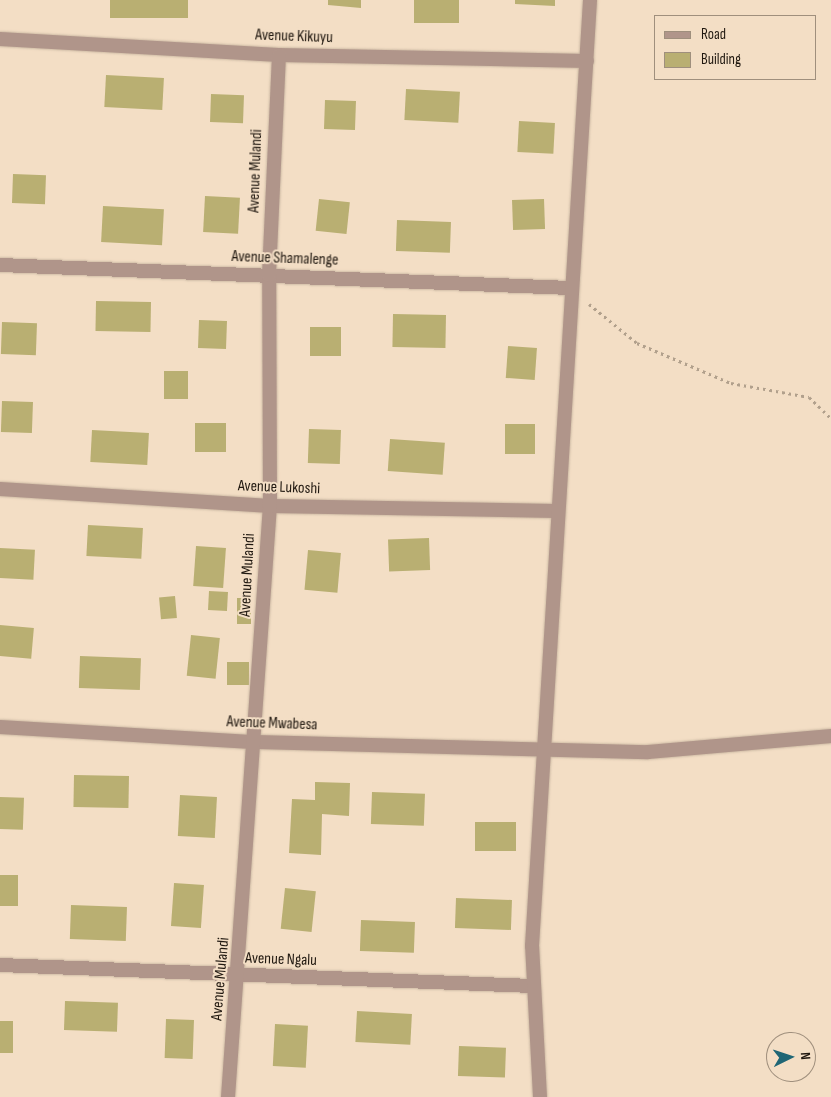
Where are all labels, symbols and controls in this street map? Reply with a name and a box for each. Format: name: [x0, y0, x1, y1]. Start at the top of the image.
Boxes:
legend: [654, 15, 816, 80]
text: Road: [701, 25, 726, 44]
street label: Avenue Kikuyu: [255, 26, 333, 48]
text: Building: [701, 50, 741, 69]
street label: Avenue Mulandi: [245, 129, 267, 213]
street label: Avenue Shamalenge: [231, 248, 339, 270]
street label: Avenue Lukoshi: [238, 477, 320, 499]
street label: Avenue Mulandi: [236, 533, 260, 617]
street label: Avenue Mwabesa: [226, 713, 318, 735]
street label: Avenue Mulandi: [208, 937, 234, 1021]
street label: Avenue Ngalu: [245, 949, 317, 971]
north arrow: [766, 1032, 816, 1082]
text: N: [797, 1052, 814, 1060]

